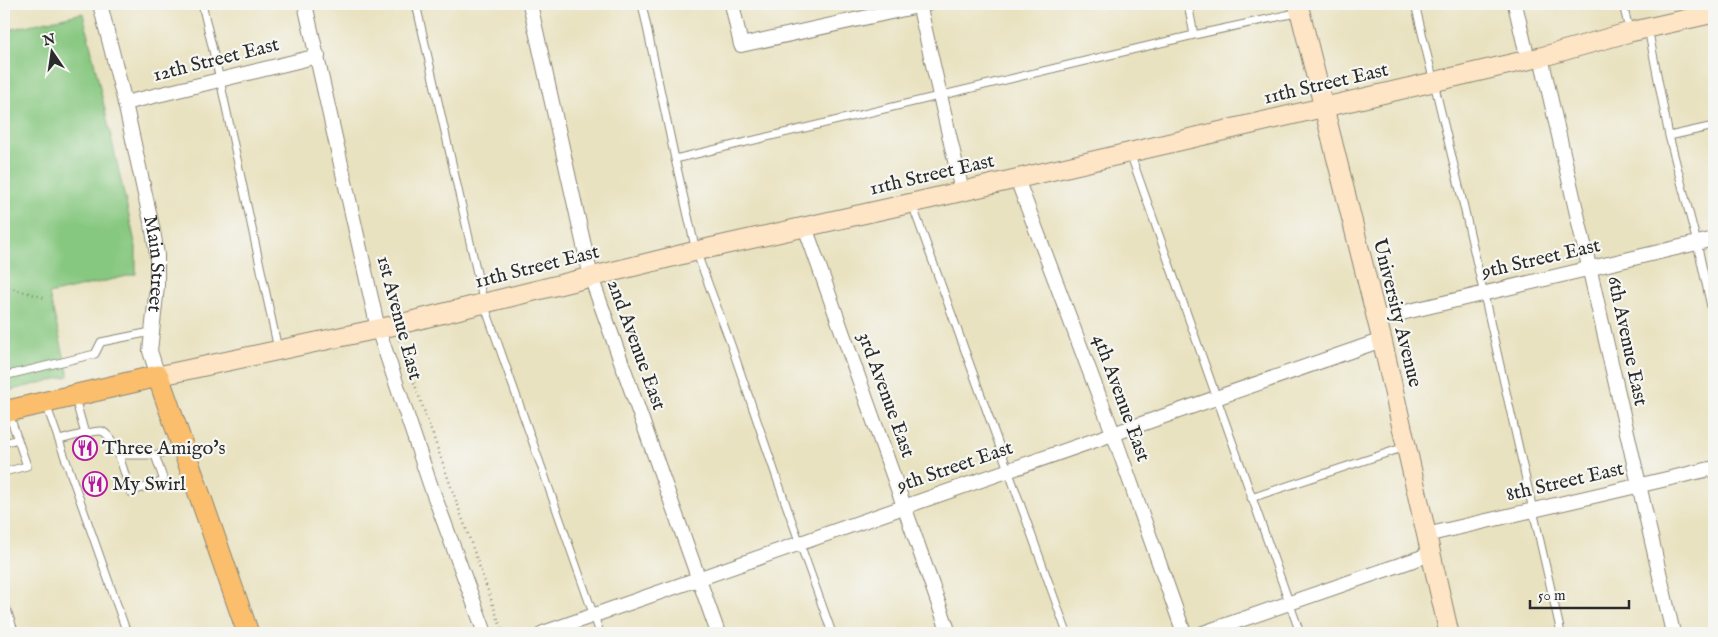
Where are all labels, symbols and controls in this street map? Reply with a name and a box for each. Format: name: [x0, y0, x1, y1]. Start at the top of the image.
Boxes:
north arrow: [28, 28, 78, 78]
text: N: [40, 30, 57, 51]
street label: 12th Street East: [150, 32, 282, 88]
street label: 11th Street East: [1261, 57, 1391, 110]
street label: 11th Street East: [867, 148, 997, 201]
street label: Main Street: [137, 213, 170, 314]
street label: 9th Street East: [1478, 233, 1603, 285]
street label: University Avenue: [1366, 236, 1428, 390]
street label: 11th Street East: [472, 239, 602, 295]
street label: 1st Avenue East: [370, 253, 428, 383]
street label: 6th Avenue East: [1601, 274, 1653, 408]
street label: 2nd Avenue East: [601, 276, 671, 414]
street label: 3rd Avenue East: [852, 329, 920, 461]
street label: 4th Avenue East: [1086, 331, 1156, 465]
restaurant icon: Three Amigo's: [72, 435, 98, 461]
street label: 9th Street East: [893, 435, 1016, 499]
place label: Three Amigo's: [102, 436, 226, 461]
street label: 8th Street East: [1504, 456, 1626, 508]
restaurant icon: My Swirl: [82, 471, 108, 497]
place label: My Swirl: [112, 472, 186, 497]
scale bar: [1530, 577, 1629, 609]
text: 50 m: [1538, 586, 1566, 605]

